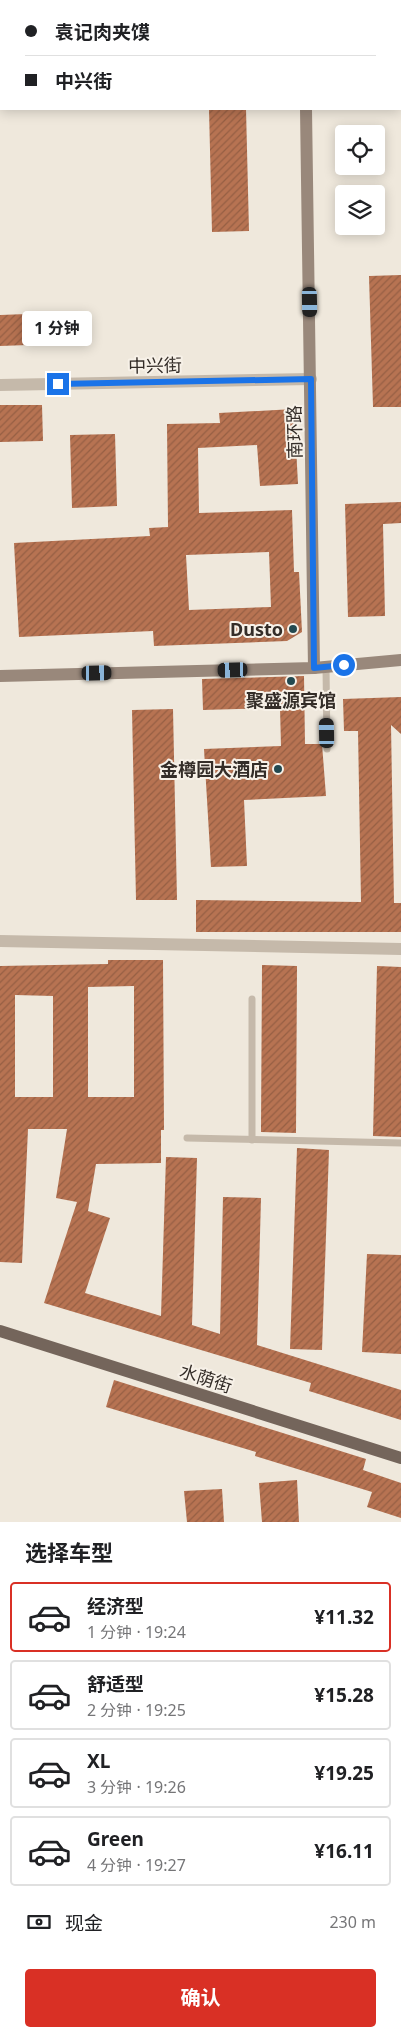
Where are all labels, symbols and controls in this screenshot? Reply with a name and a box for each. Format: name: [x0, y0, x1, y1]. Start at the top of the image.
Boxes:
text: 袁记肉夹馍: [55, 19, 150, 45]
text: 中兴街: [55, 68, 112, 94]
map controls: [335, 125, 385, 235]
button: locate: [335, 125, 385, 175]
button: layers: [335, 185, 385, 235]
car: [302, 287, 317, 317]
callout: 1 分钟: [23, 312, 93, 346]
text: 1 分钟: [34, 317, 80, 339]
street label: 中兴街: [128, 353, 182, 377]
route end: [47, 373, 69, 395]
street label: 南环路: [282, 405, 306, 459]
place label: Dusto: [230, 617, 283, 641]
marker: Dusto: [287, 623, 299, 635]
route start: [333, 654, 355, 676]
car: [217, 662, 248, 678]
car: [81, 665, 112, 681]
marker: 聚盛源宾馆: [285, 675, 297, 687]
place label: 聚盛源宾馆: [246, 688, 336, 712]
car: [319, 718, 334, 748]
place label: 金樽园大酒店: [160, 757, 268, 781]
marker: 金樽园大酒店: [272, 763, 284, 775]
street label: 水荫街: [177, 1358, 235, 1398]
text: 选择车型: [25, 1537, 113, 1567]
text: 经济型: [87, 1593, 144, 1619]
icon: car: [27, 1595, 72, 1640]
text: ¥11.32: [314, 1604, 374, 1630]
text: 1 分钟 · 19:24: [87, 1621, 186, 1643]
text: 舒适型: [87, 1671, 144, 1697]
icon: car: [27, 1673, 72, 1718]
text: ¥15.28: [314, 1682, 374, 1708]
text: 2 分钟 · 19:25: [87, 1699, 186, 1721]
text: XL: [87, 1748, 110, 1774]
icon: car: [27, 1751, 72, 1796]
text: ¥19.25: [314, 1760, 374, 1786]
text: 3 分钟 · 19:26: [87, 1776, 186, 1798]
text: Green: [87, 1826, 144, 1852]
icon: car: [27, 1829, 72, 1874]
text: ¥16.11: [314, 1838, 374, 1864]
text: 4 分钟 · 19:27: [87, 1854, 186, 1876]
icon: cash: [25, 1908, 53, 1936]
text: 现金: [65, 1910, 103, 1936]
text: 230 m: [329, 1911, 376, 1933]
button: 确认: [25, 1969, 376, 2027]

